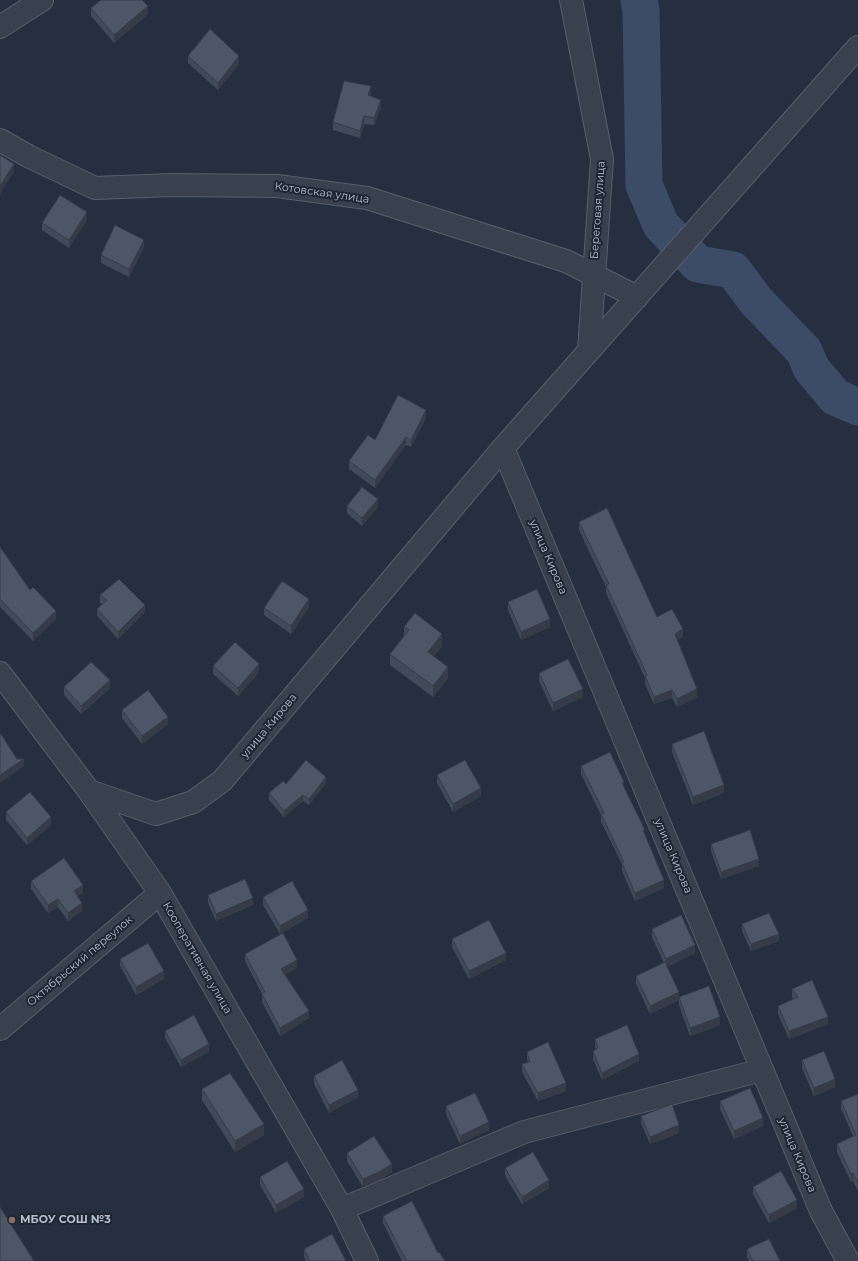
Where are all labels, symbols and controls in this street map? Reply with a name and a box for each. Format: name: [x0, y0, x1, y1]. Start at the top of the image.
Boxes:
street label: Береговая улица: [588, 161, 608, 259]
street label: Котовская улица: [274, 180, 370, 206]
street label: улица Кирова: [526, 518, 570, 596]
street label: улица Кирова: [238, 691, 300, 761]
street label: улица Кирова: [651, 817, 695, 895]
street label: Кооперативная улица: [160, 900, 234, 1016]
street label: Октябрьский переулок: [25, 913, 135, 1009]
street label: улица Кирова: [775, 1116, 819, 1194]
place label: МБОУ СОШ №3: [20, 1213, 111, 1227]
marker: МБОУ СОШ №3: [7, 1215, 17, 1225]

